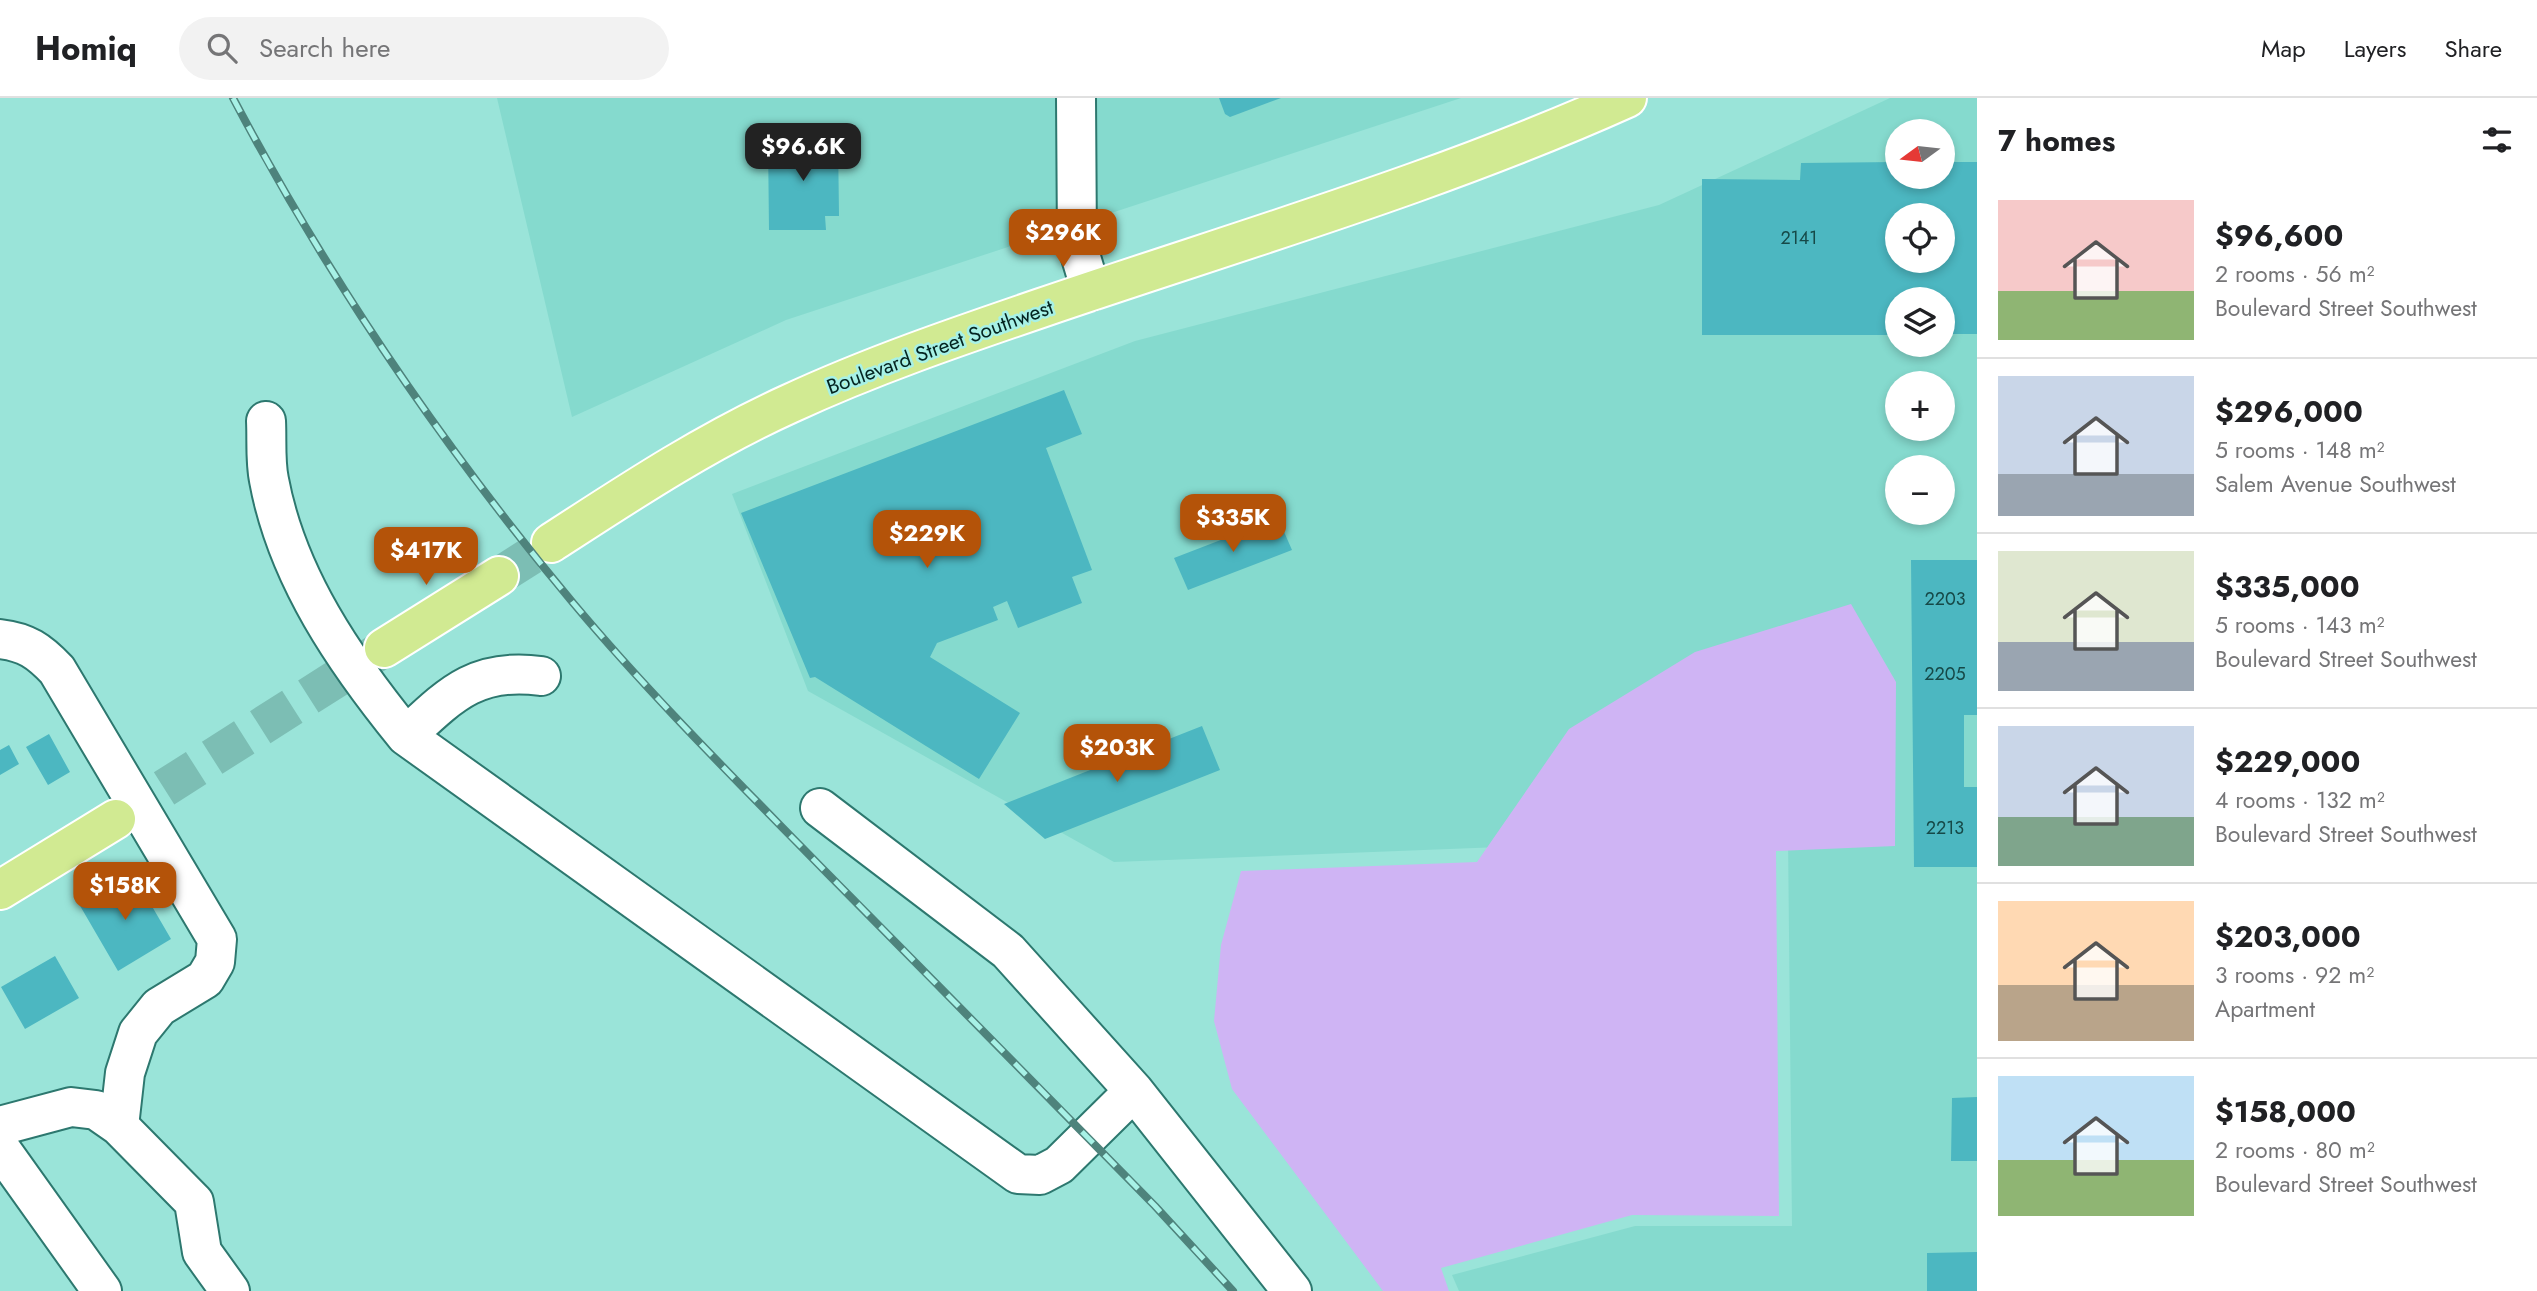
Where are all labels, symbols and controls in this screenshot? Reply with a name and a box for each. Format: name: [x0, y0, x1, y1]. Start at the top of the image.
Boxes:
search box: [179, 17, 669, 80]
text: Homiq: [35, 25, 137, 72]
icon: search: [203, 29, 241, 67]
text: Search here: [259, 29, 390, 67]
text: Map: [2261, 31, 2306, 66]
text: Layers: [2344, 31, 2406, 66]
text: Share: [2444, 31, 2502, 66]
north arrow: [1885, 119, 1955, 189]
map controls: [1885, 119, 1955, 525]
text: 7 homes: [1998, 119, 2115, 162]
icon: filters: [2478, 121, 2516, 159]
pin: $96.6K: [746, 123, 860, 183]
text: $96.6K: [761, 129, 845, 163]
button: locate: [1885, 203, 1955, 273]
pin: $296K: [1014, 209, 1112, 269]
text: $96,600: [2215, 214, 2343, 257]
text: $296K: [1025, 215, 1101, 249]
house number: 2141: [1781, 225, 1817, 251]
icon: home: [2054, 228, 2138, 312]
text: 2 rooms · 56 m²: [2215, 257, 2375, 291]
button: layers: [1885, 287, 1955, 357]
text: Boulevard Street Southwest: [2215, 291, 2477, 325]
street label: Boulevard Street Southwest: [823, 292, 1057, 402]
button: +: [1885, 371, 1955, 441]
text: $296,000: [2215, 390, 2363, 433]
icon: home: [2054, 404, 2138, 488]
text: 5 rooms · 148 m²: [2215, 433, 2385, 467]
button: −: [1885, 455, 1955, 525]
text: Salem Avenue Southwest: [2215, 467, 2456, 501]
pin: $335K: [1184, 494, 1282, 554]
text: $335K: [1196, 500, 1270, 534]
pin: $229K: [878, 510, 976, 570]
text: $229K: [889, 516, 965, 550]
pin: $417K: [377, 528, 475, 587]
text: $417K: [390, 533, 462, 567]
text: $335,000: [2215, 565, 2360, 608]
icon: home: [2054, 579, 2138, 663]
house number: 2203: [1924, 586, 1966, 612]
text: 5 rooms · 143 m²: [2215, 608, 2385, 642]
text: Boulevard Street Southwest: [2215, 642, 2477, 676]
house number: 2205: [1924, 661, 1966, 687]
pin: $203K: [1068, 724, 1166, 784]
text: $203K: [1080, 730, 1154, 764]
text: $229,000: [2215, 740, 2360, 783]
icon: home: [2054, 754, 2138, 838]
text: 4 rooms · 132 m²: [2215, 783, 2385, 817]
house number: 2213: [1926, 815, 1964, 841]
text: Boulevard Street Southwest: [2215, 817, 2477, 851]
pin: $158K: [76, 862, 174, 922]
text: $158K: [89, 868, 161, 902]
text: $203,000: [2215, 915, 2361, 958]
icon: home: [2054, 929, 2138, 1013]
text: 3 rooms · 92 m²: [2215, 958, 2374, 992]
text: Apartment: [2215, 992, 2315, 1026]
text: $158,000: [2215, 1090, 2356, 1133]
icon: home: [2054, 1104, 2138, 1188]
text: 2 rooms · 80 m²: [2215, 1133, 2375, 1167]
text: Boulevard Street Southwest: [2215, 1167, 2477, 1201]

